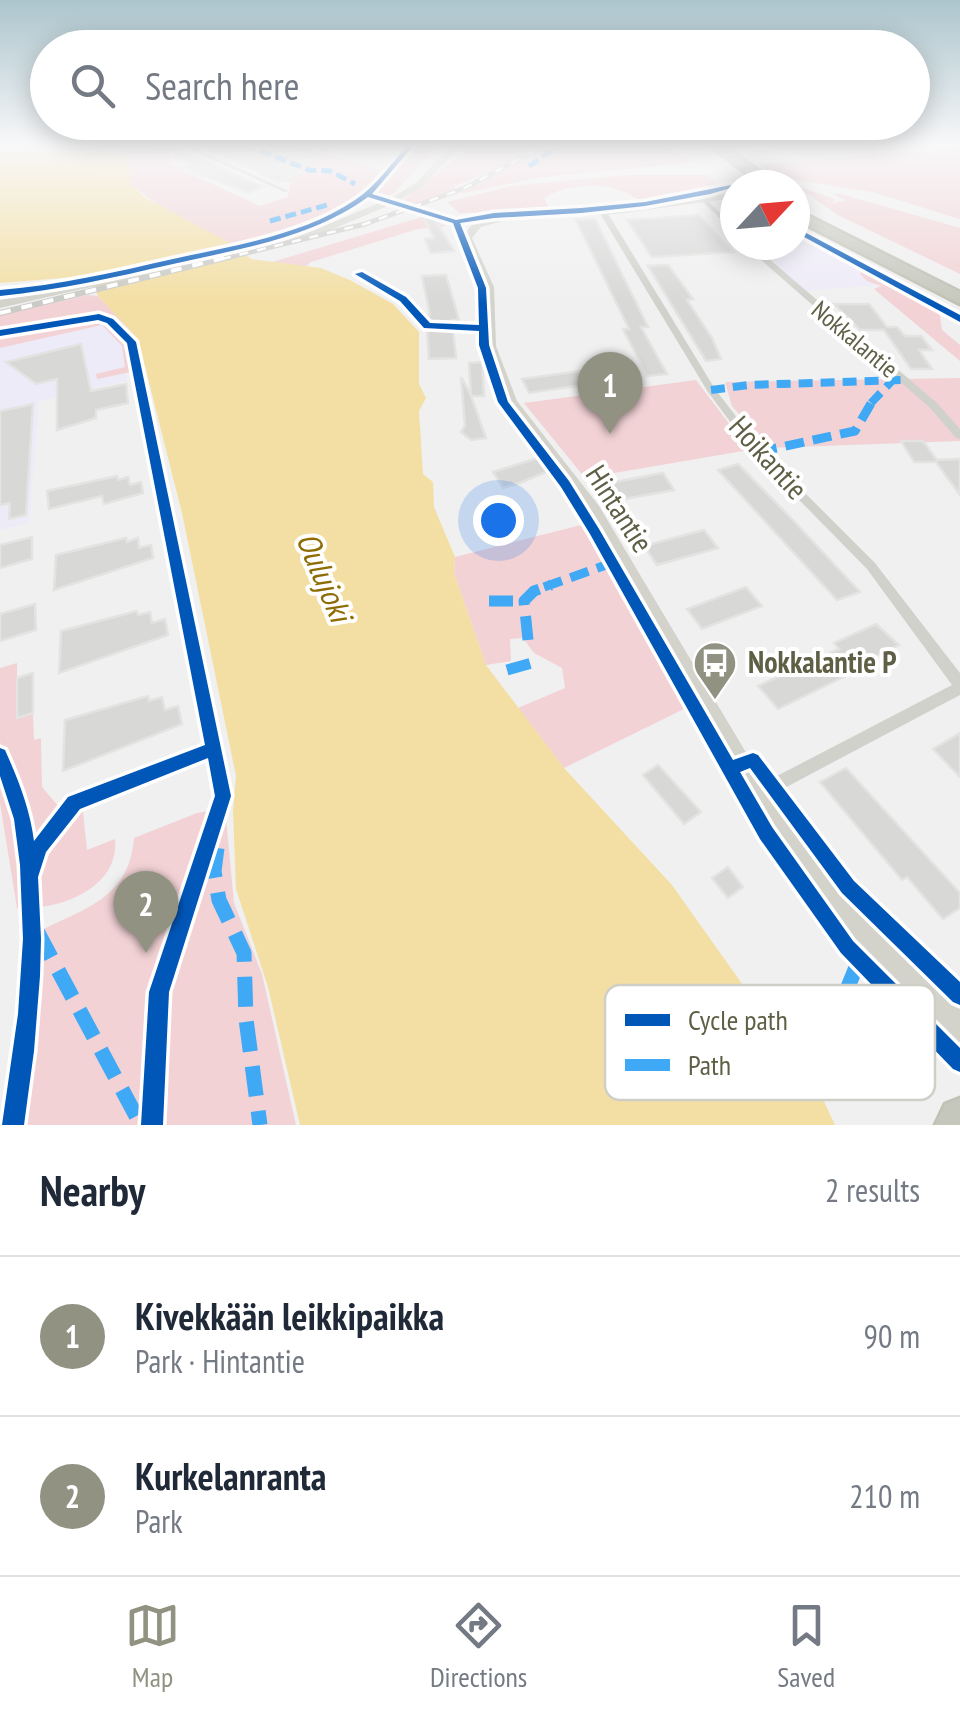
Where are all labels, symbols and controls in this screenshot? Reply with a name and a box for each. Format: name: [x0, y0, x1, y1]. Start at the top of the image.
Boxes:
search box: [30, 30, 930, 140]
icon: search: [65, 58, 120, 113]
text: Search here: [145, 61, 299, 110]
north arrow: [720, 170, 810, 260]
street label: Nokkalantie: [805, 294, 905, 384]
pin: 1: [578, 352, 642, 434]
street label: Hoikantie: [721, 407, 817, 507]
street label: Hintantie: [578, 457, 663, 559]
your location: [473, 495, 524, 546]
water label: Oulujoki: [287, 526, 364, 631]
bus stop icon: Nokkalantie P: [692, 640, 738, 701]
place label: Nokkalantie P: [748, 642, 897, 681]
pin: 2: [114, 870, 178, 953]
legend: [605, 985, 935, 1100]
text: Cycle path: [688, 1001, 788, 1038]
text: Path: [688, 1046, 731, 1083]
text: Nearby: [40, 1163, 145, 1218]
text: 2 results: [825, 1169, 920, 1211]
text: Kivekkään leikkipaikka: [135, 1291, 444, 1340]
text: 1: [65, 1315, 80, 1357]
text: 90 m: [864, 1315, 920, 1357]
text: Park · Hintantie: [135, 1340, 305, 1382]
text: Kurkelanranta: [135, 1451, 326, 1500]
text: 2: [65, 1475, 80, 1517]
text: 210 m: [849, 1475, 920, 1517]
text: Park: [135, 1500, 183, 1542]
tab: Map: [125, 1598, 180, 1695]
tab: Directions: [430, 1598, 527, 1695]
tab: Saved: [777, 1598, 835, 1695]

